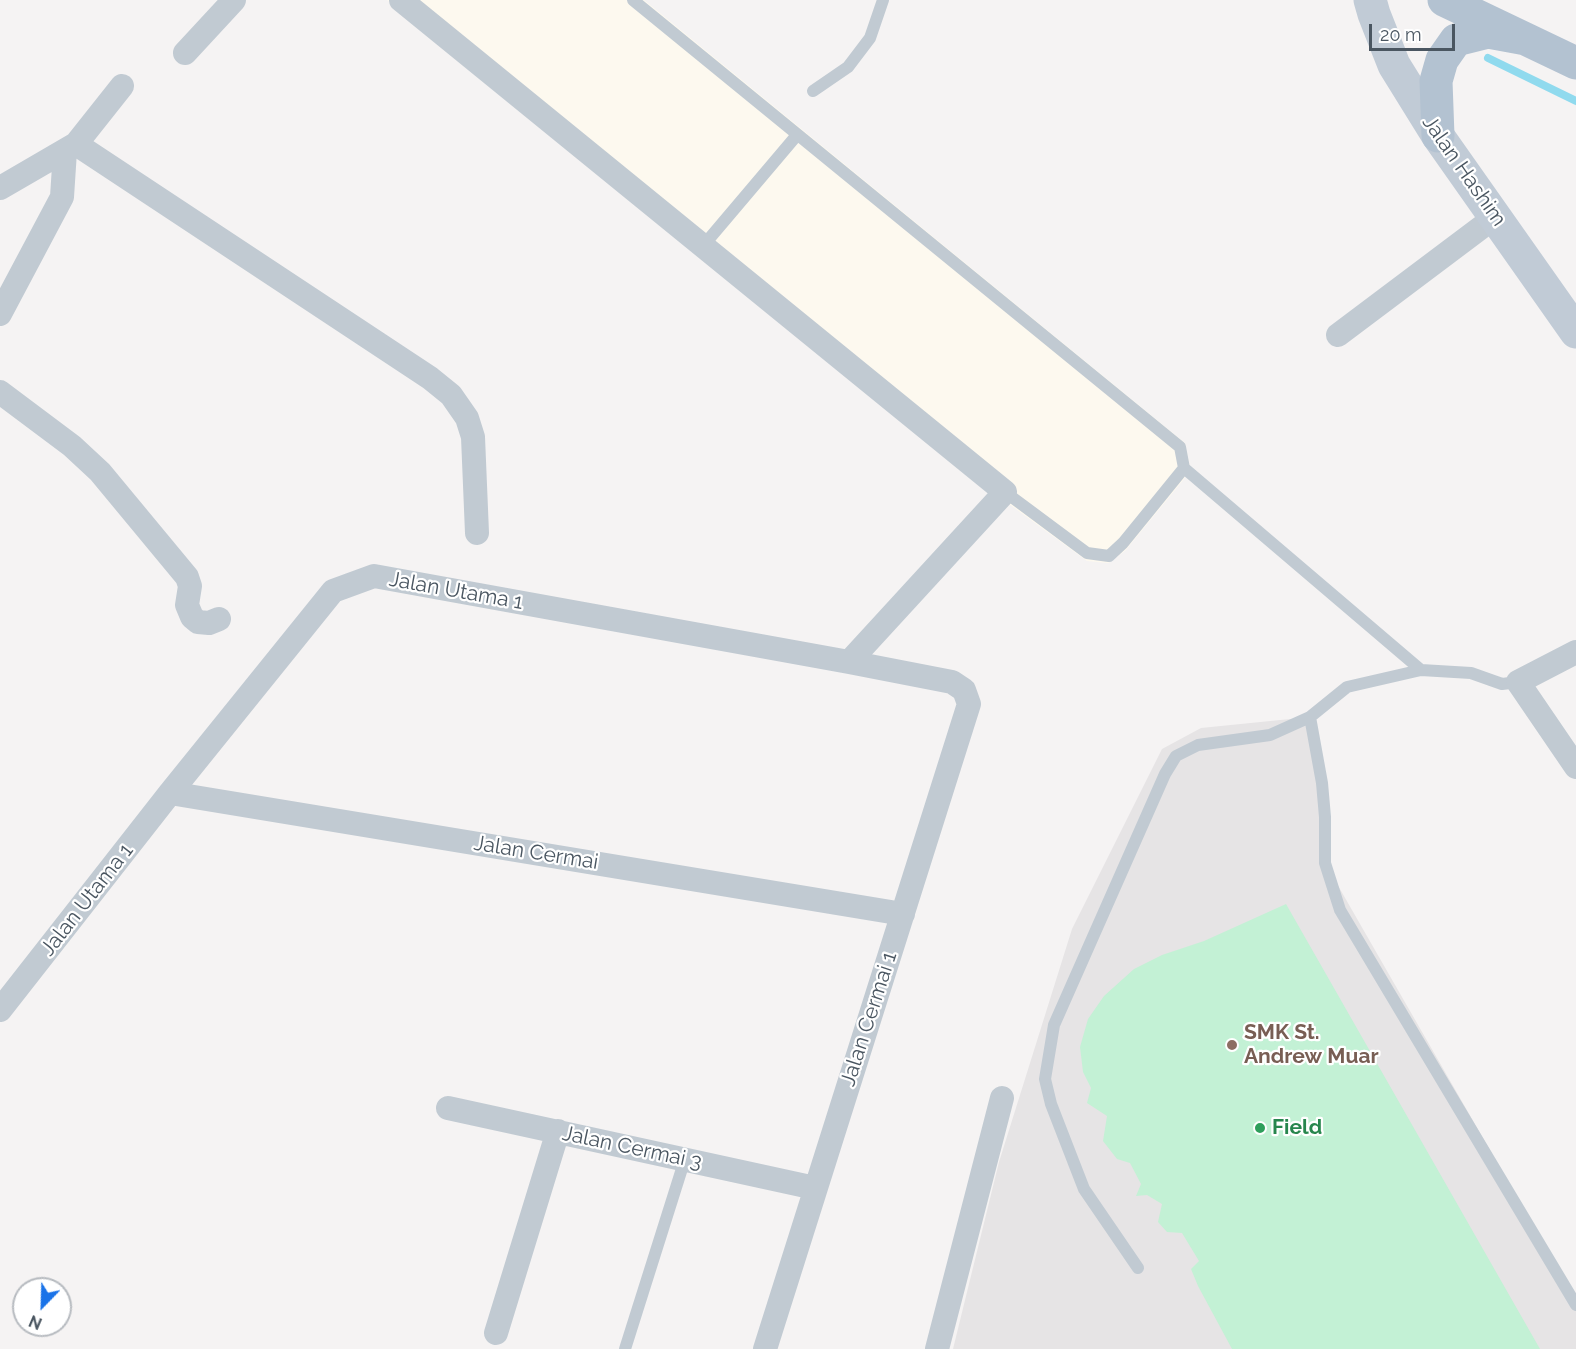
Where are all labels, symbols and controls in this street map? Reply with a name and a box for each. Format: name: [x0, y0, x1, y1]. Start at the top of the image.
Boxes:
scale bar: [1372, 12, 1458, 50]
text: 20 m: [1380, 24, 1422, 45]
street label: Jalan Hashim: [1417, 111, 1511, 231]
street label: Jalan Utama 1: [387, 567, 525, 615]
street label: Jalan Cermai: [472, 831, 600, 875]
street label: Jalan Utama 1: [35, 839, 139, 961]
street label: Jalan Cermai 1: [835, 949, 903, 1089]
place label: SMK St. Andrew Muar: [1244, 1020, 1379, 1070]
marker: SMK St. Andrew Muar: [1225, 1038, 1239, 1052]
place label: Field: [1272, 1115, 1322, 1141]
street label: Jalan Cermai 3: [560, 1121, 704, 1175]
marker: Field: [1253, 1121, 1267, 1135]
north arrow: [12, 1277, 72, 1337]
text: N: [26, 1311, 45, 1333]

